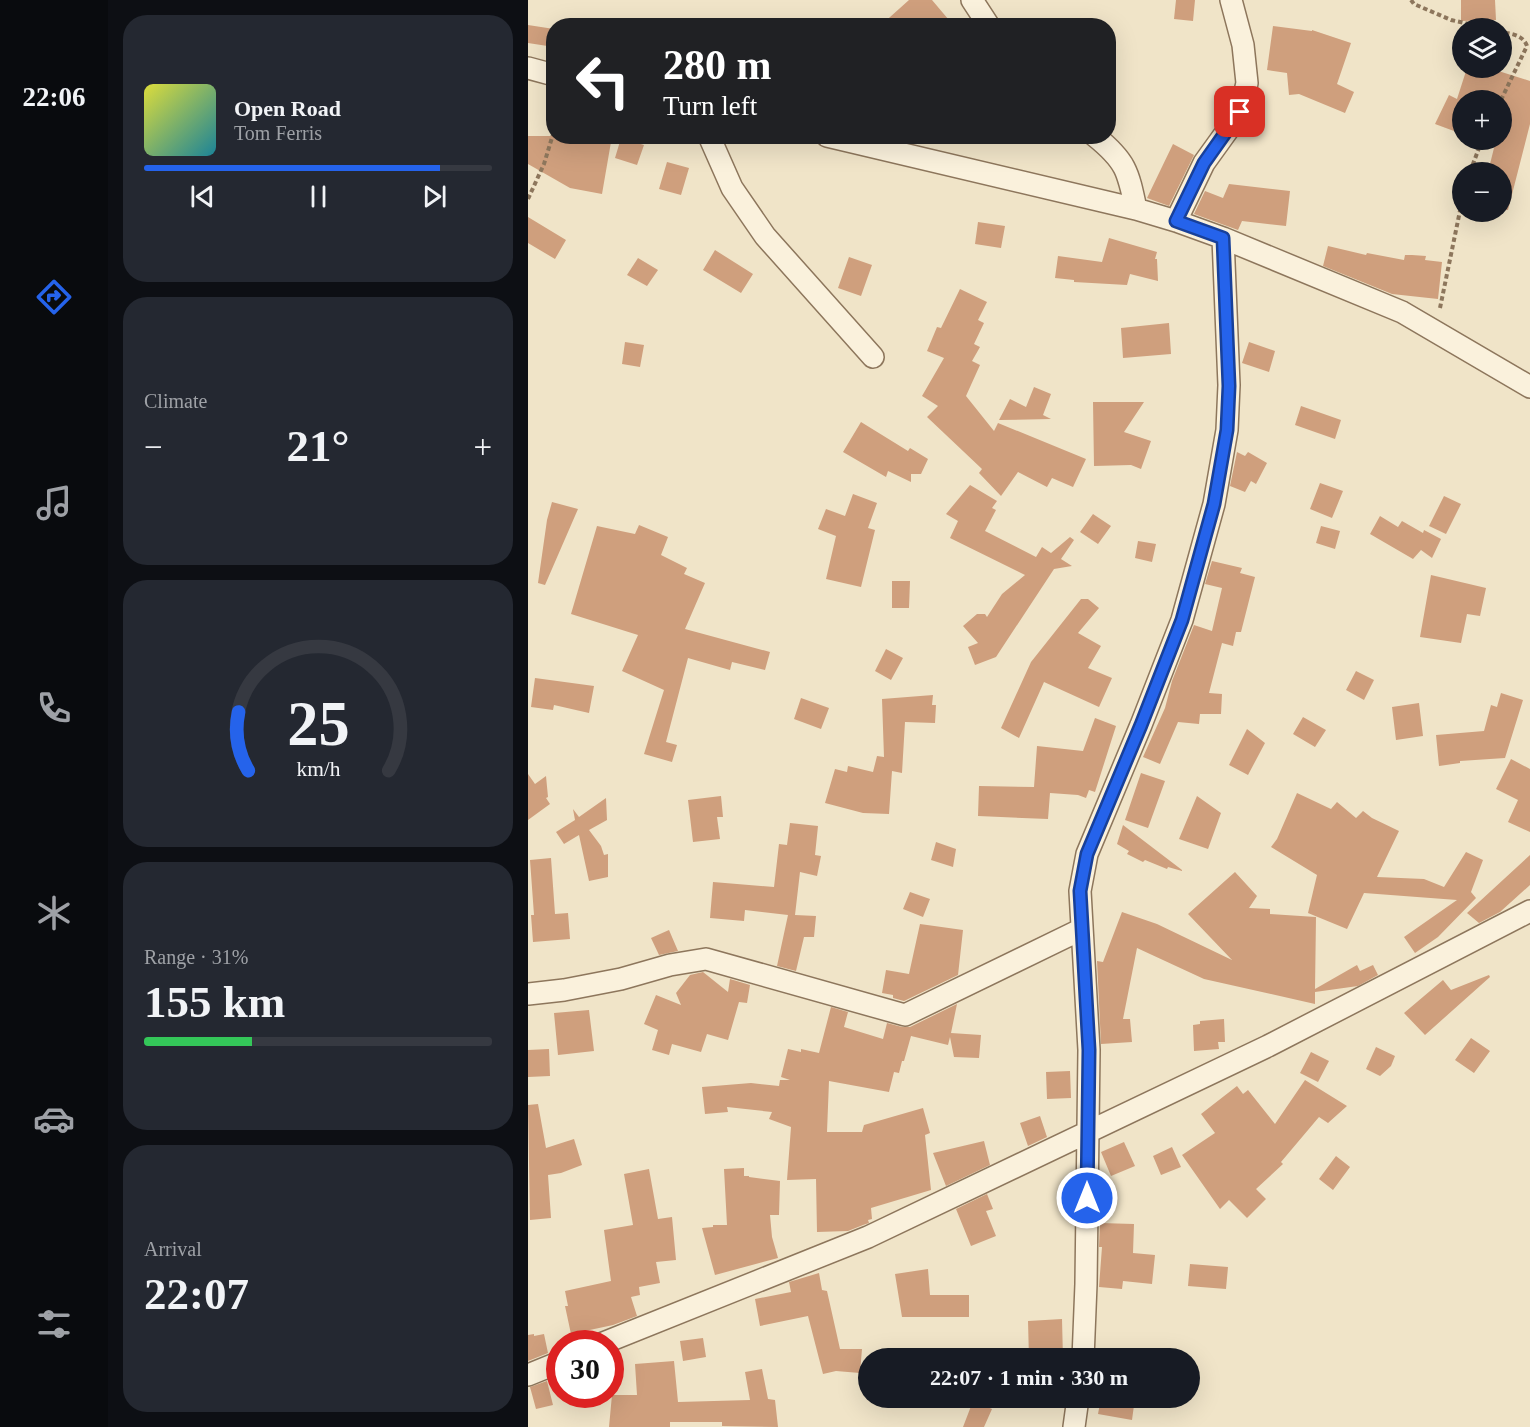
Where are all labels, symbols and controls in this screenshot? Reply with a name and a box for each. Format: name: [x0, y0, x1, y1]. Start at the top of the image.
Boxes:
map controls: [1452, 18, 1512, 222]
button: layers: [1452, 18, 1512, 78]
icon: left: [564, 42, 642, 120]
text: 280 m: [663, 42, 772, 88]
text: 22:06: [23, 82, 86, 112]
pin: [1214, 86, 1265, 137]
button: +: [1452, 90, 1512, 150]
text: Turn left: [663, 91, 757, 121]
icon: arrive: [1223, 95, 1256, 128]
text: Open Road: [234, 96, 341, 121]
text: Tom Ferris: [234, 122, 322, 144]
button: −: [1452, 162, 1512, 222]
icon: previous: [186, 180, 219, 213]
icon: pause: [302, 180, 335, 213]
icon: next: [418, 180, 451, 213]
icon: directions: [33, 276, 75, 318]
text: Climate: [144, 390, 207, 412]
text: 21°: [287, 421, 350, 471]
text: −: [144, 429, 163, 465]
text: +: [473, 429, 492, 465]
icon: music: [33, 482, 75, 524]
icon: phone: [33, 687, 75, 729]
text: 25: [287, 689, 349, 758]
text: km/h: [296, 757, 340, 781]
icon: climate: [33, 892, 75, 934]
text: Range · 31%: [144, 946, 248, 968]
text: 155 km: [144, 977, 285, 1027]
icon: car: [33, 1098, 75, 1140]
position arrow: [1055, 1166, 1119, 1230]
text: Arrival: [144, 1238, 202, 1260]
text: 22:07: [144, 1269, 249, 1319]
icon: filters: [33, 1303, 75, 1345]
speed limit sign: 30: [546, 1330, 624, 1408]
text: 22:07 · 1 min · 330 m: [930, 1365, 1128, 1390]

